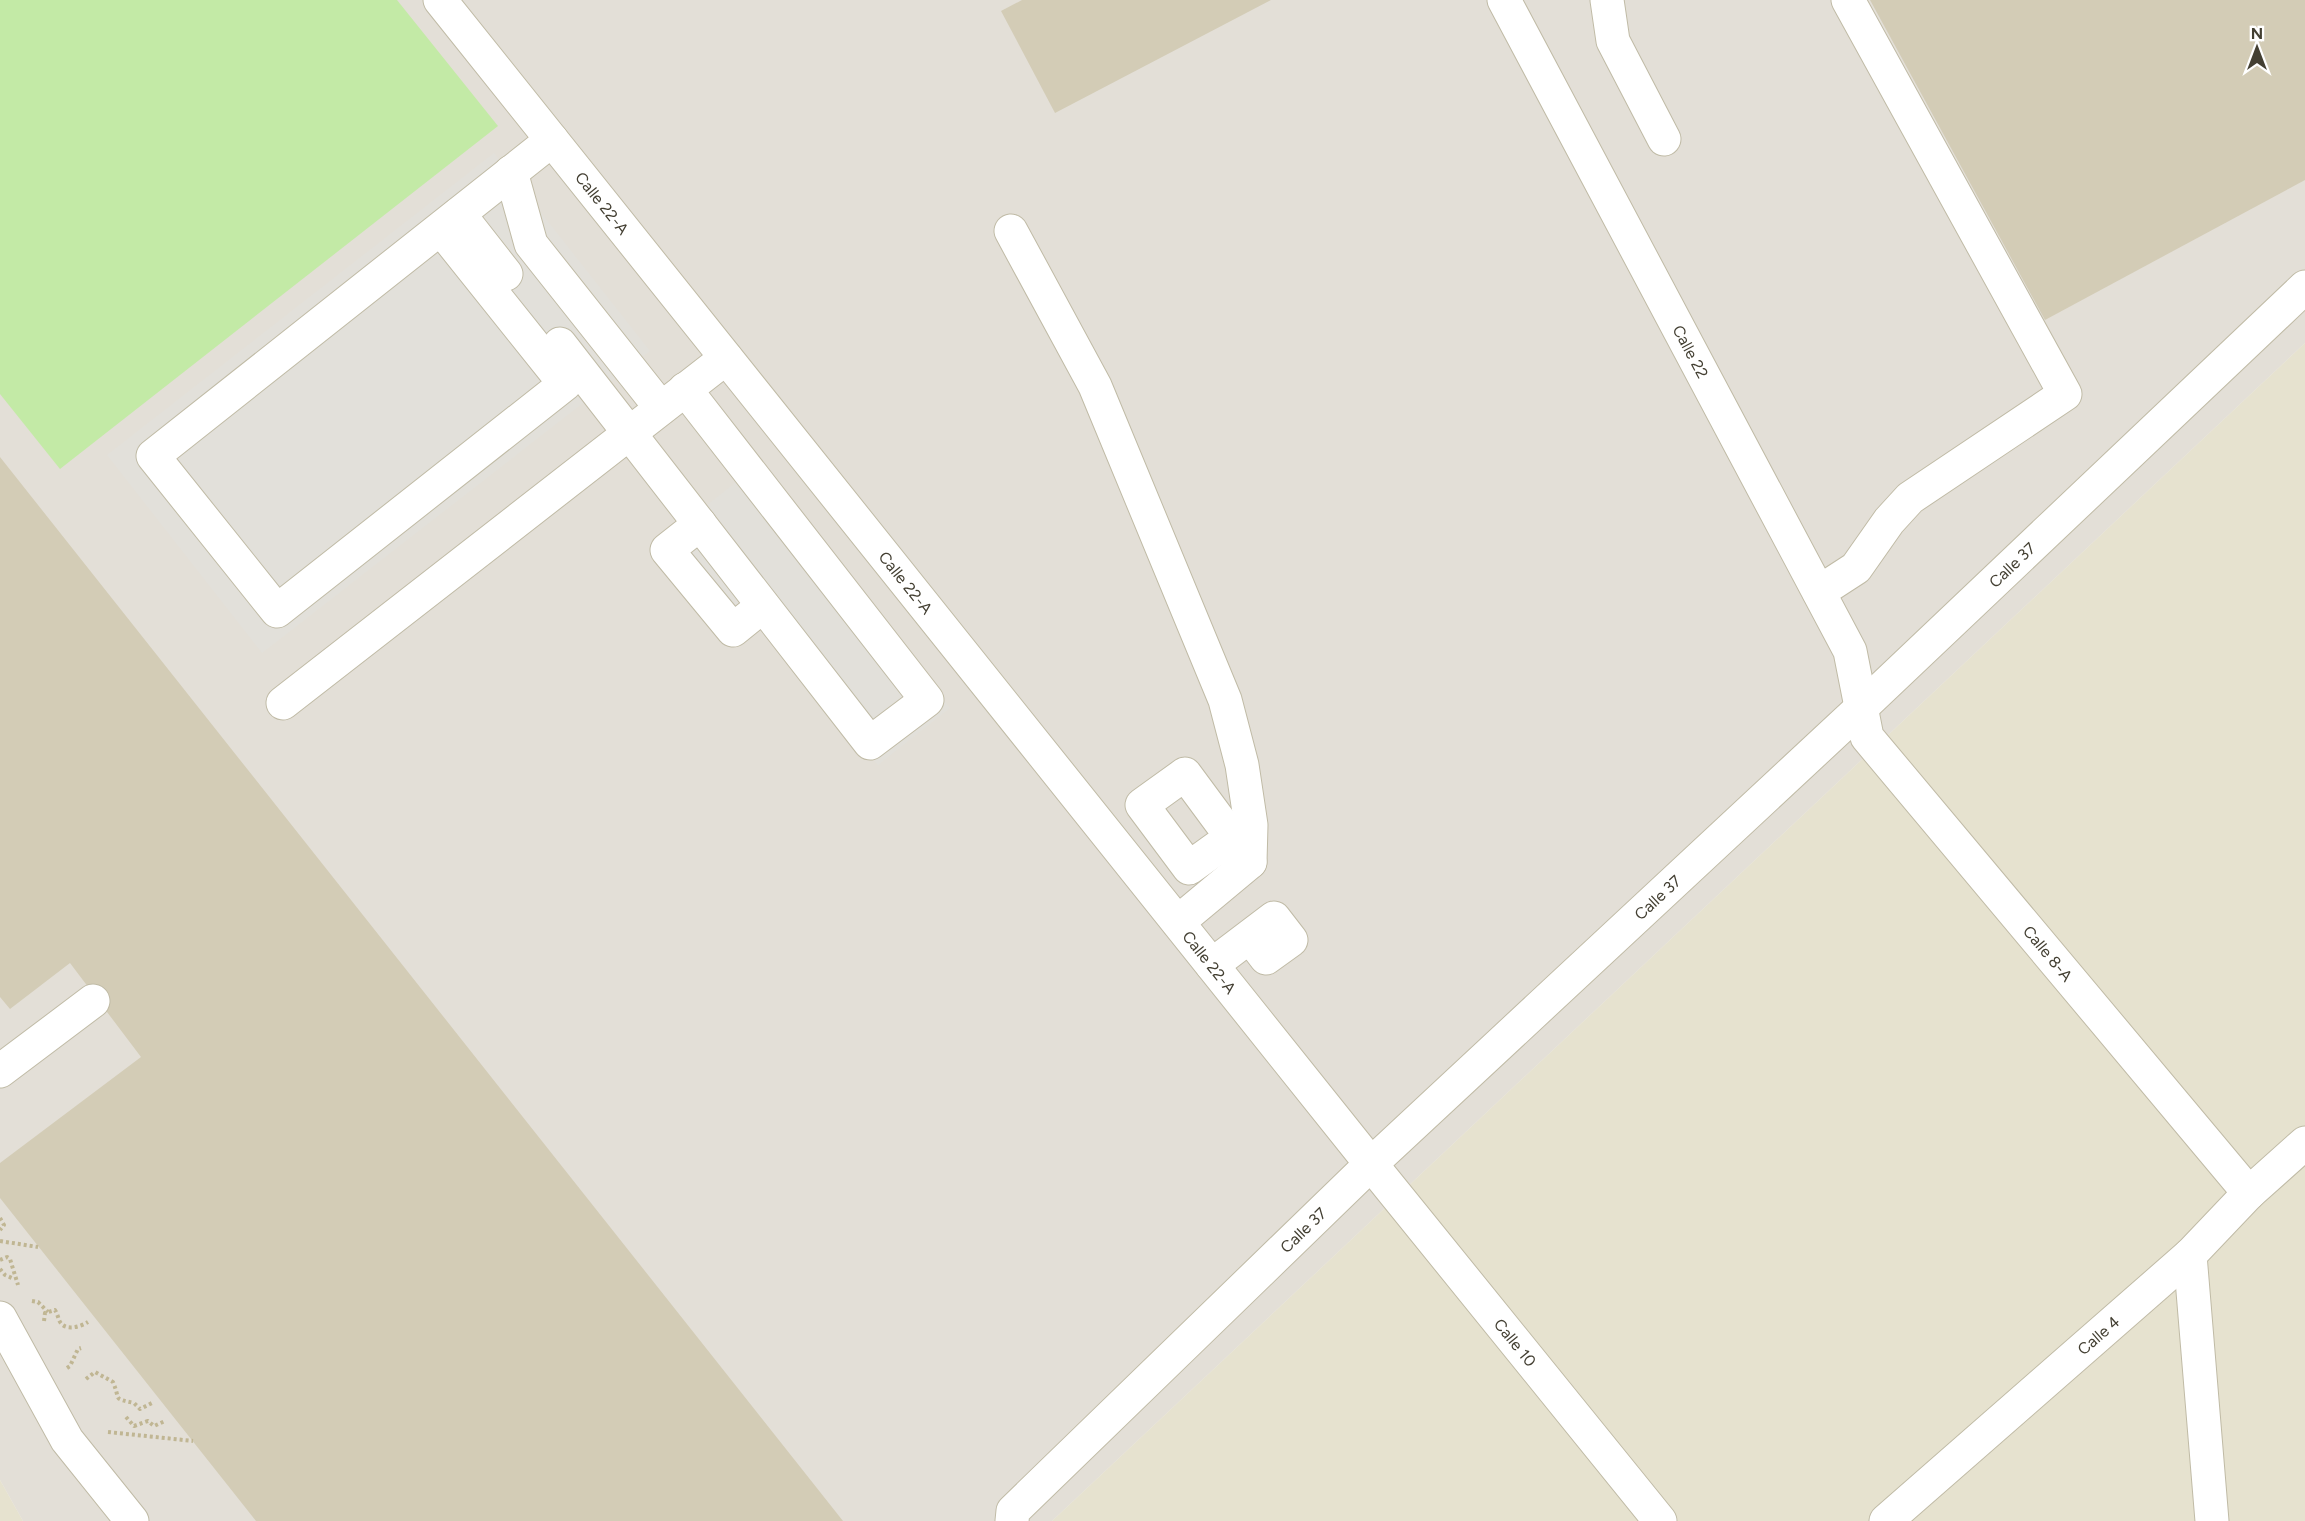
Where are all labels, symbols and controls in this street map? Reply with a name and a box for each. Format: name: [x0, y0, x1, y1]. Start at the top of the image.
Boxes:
north arrow: [2227, 18, 2287, 78]
text: N: [2251, 24, 2263, 43]
street label: Calle 22-A: [571, 168, 633, 239]
street label: Calle 22: [1668, 322, 1712, 381]
street label: Calle 37: [1985, 539, 2040, 592]
street label: Calle 22-A: [875, 548, 936, 618]
street label: Calle 37: [1631, 871, 1685, 924]
street label: Calle 8-A: [2019, 922, 2077, 985]
street label: Calle 22-A: [1178, 927, 1240, 998]
street label: Calle 37: [1276, 1203, 1331, 1257]
street label: Calle 4: [2074, 1312, 2123, 1359]
street label: Calle 10: [1490, 1315, 1540, 1371]

